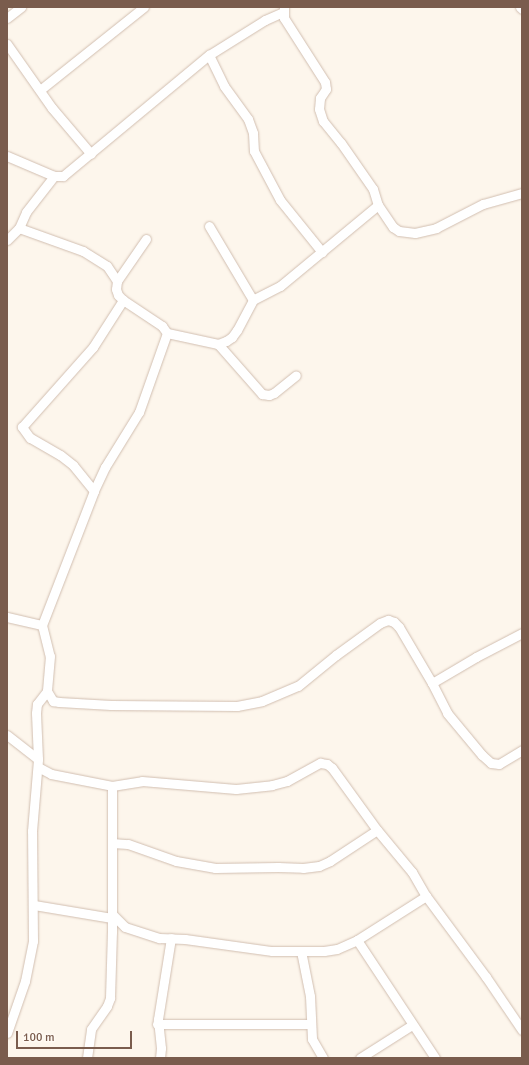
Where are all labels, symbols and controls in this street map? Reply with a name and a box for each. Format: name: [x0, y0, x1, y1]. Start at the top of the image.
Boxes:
scale bar: [18, 1023, 134, 1049]
text: 100 m: [23, 1030, 55, 1045]

